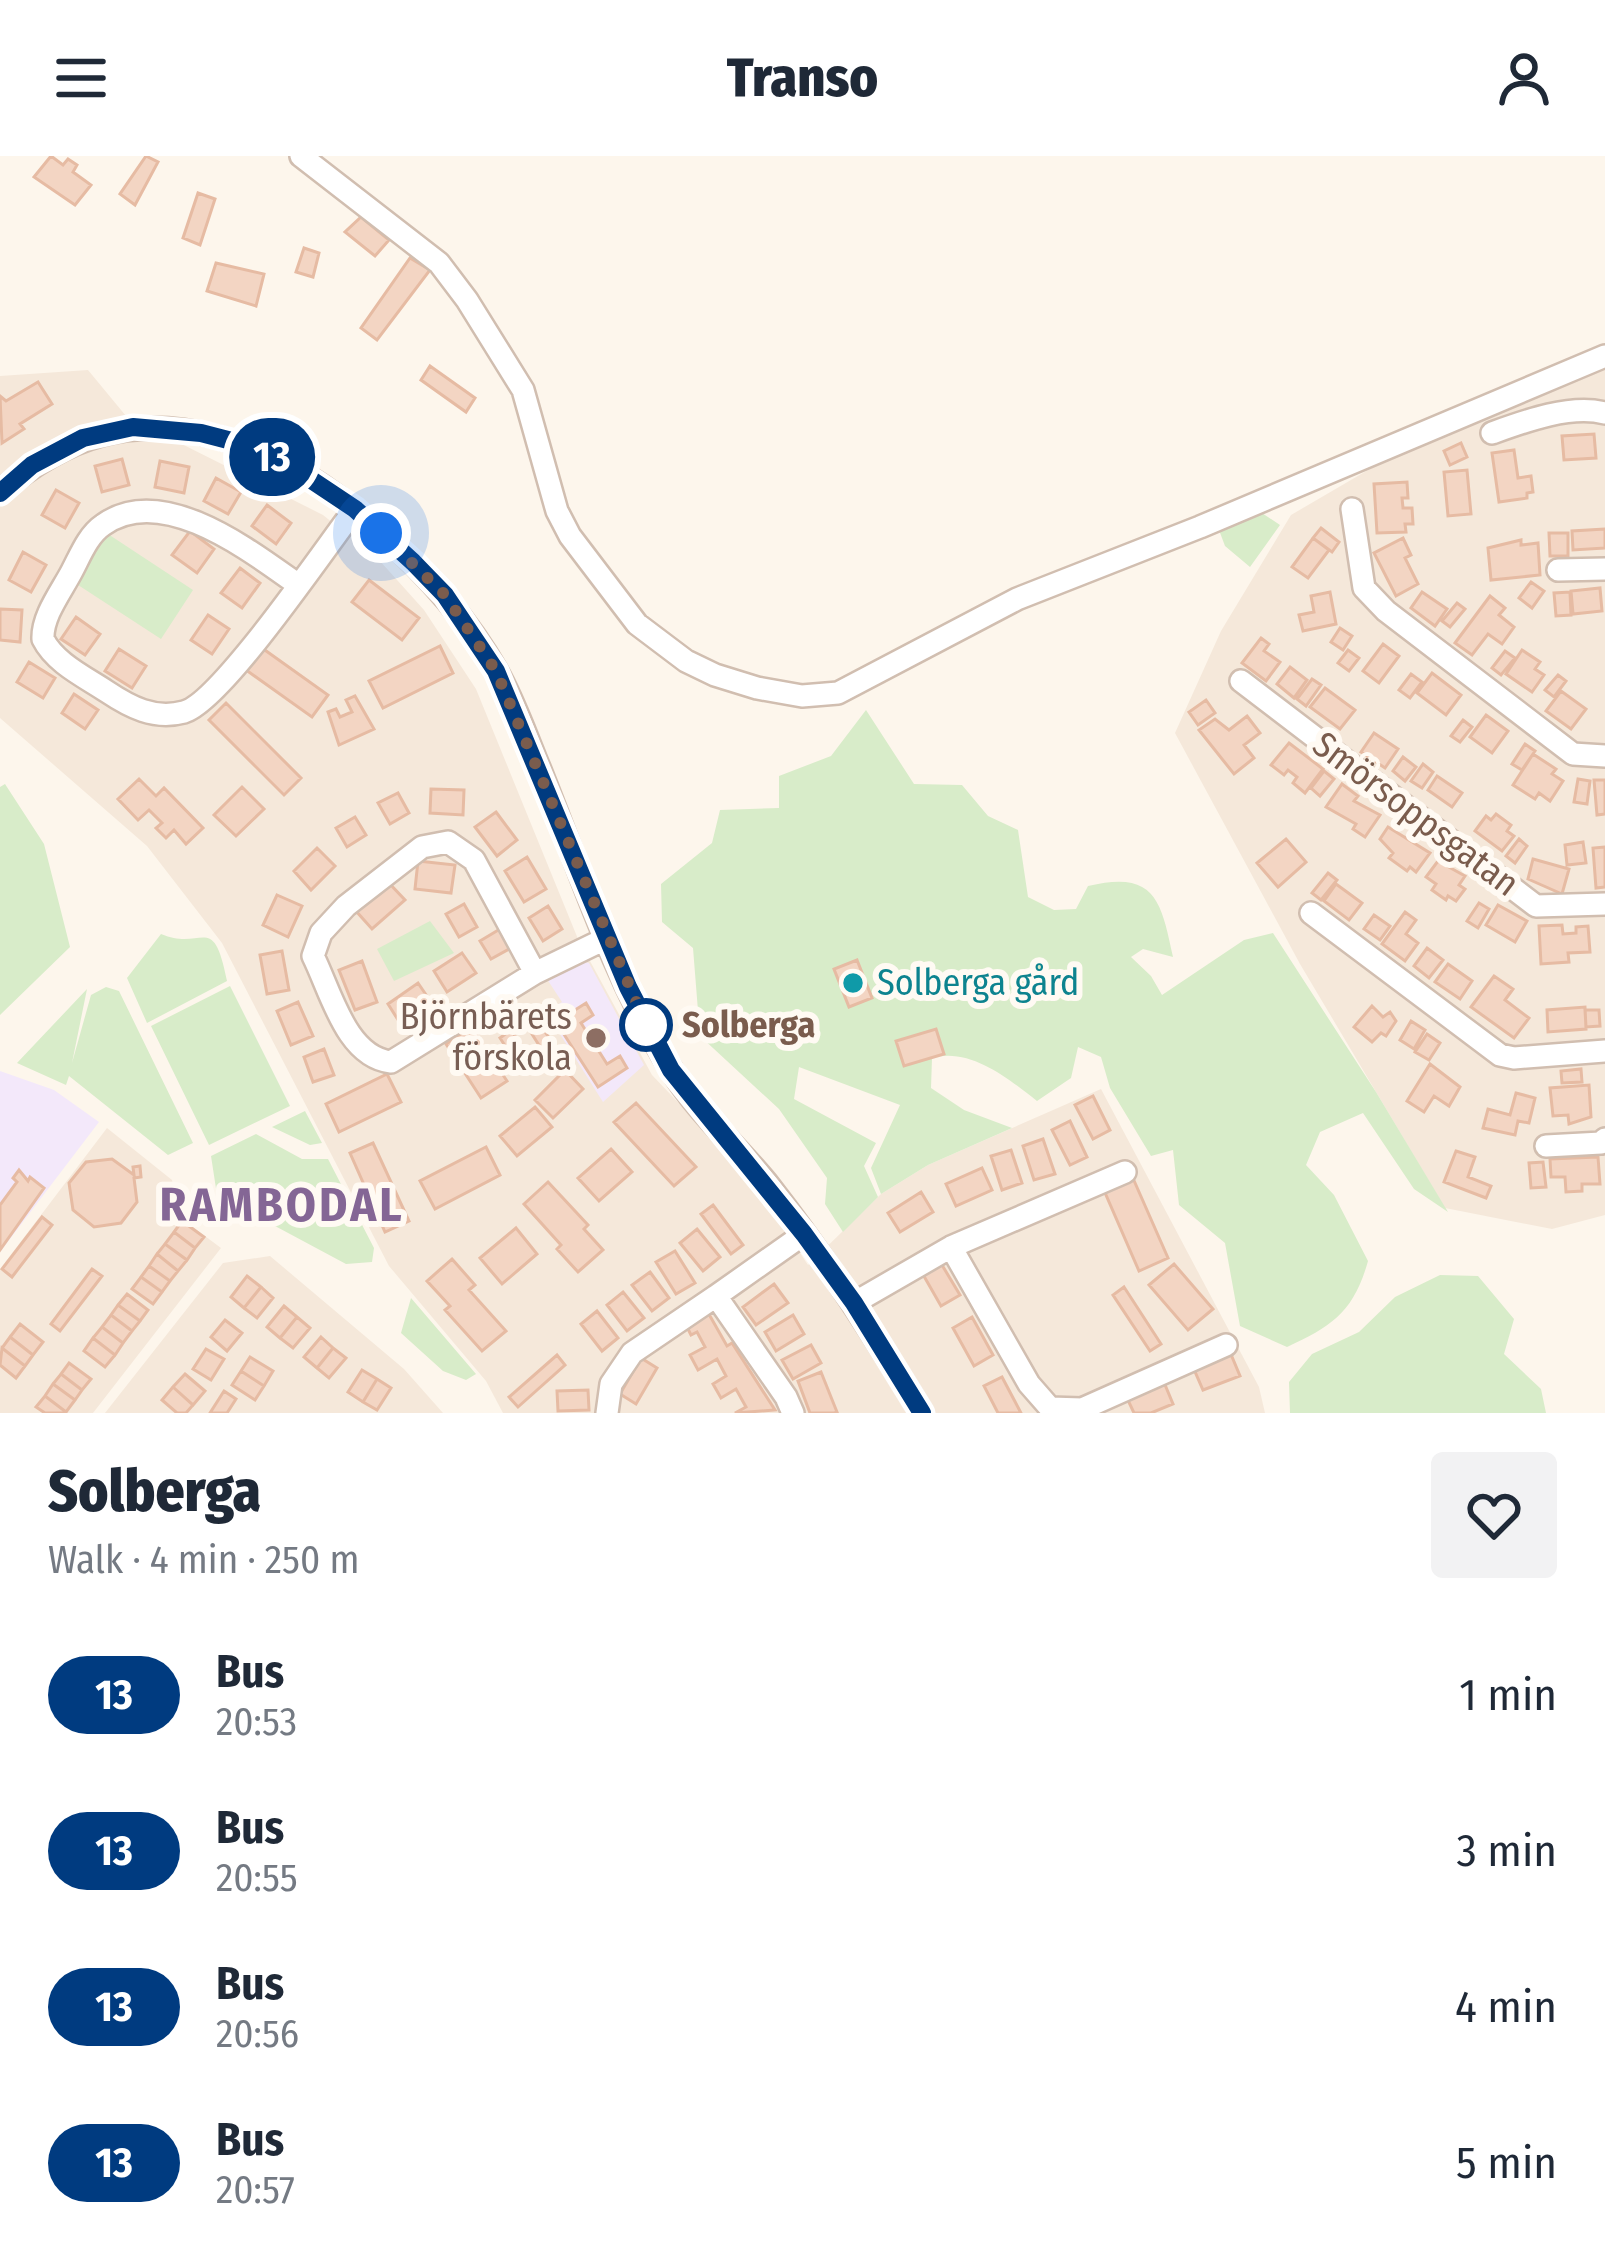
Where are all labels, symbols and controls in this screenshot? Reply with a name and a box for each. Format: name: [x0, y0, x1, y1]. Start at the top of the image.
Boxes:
icon: menu: [48, 45, 114, 111]
icon: person: [1491, 45, 1557, 111]
text: Transo: [727, 46, 878, 110]
line badge: 13: [218, 418, 326, 496]
text: 13: [253, 432, 291, 482]
your location: [351, 503, 411, 563]
street label: Smörsoppsgatan: [1304, 722, 1528, 906]
place label: Solberga gård: [877, 961, 1079, 1005]
marker: Solberga gård: [840, 970, 866, 996]
place label: Björnbärets förskola: [400, 995, 572, 1080]
marker: Solberga: [621, 1000, 671, 1050]
place label: Solberga: [682, 1003, 815, 1047]
marker: Björnbärets förskola: [583, 1025, 609, 1051]
district label: RAMBODAL: [159, 1176, 405, 1234]
button: heart: [1431, 1452, 1557, 1578]
text: Solberga: [48, 1458, 261, 1526]
text: Walk · 4 min · 250 m: [48, 1537, 359, 1583]
text: Bus: [216, 1645, 284, 1699]
text: 1 min: [1459, 1668, 1557, 1722]
text: 13: [95, 1670, 133, 1720]
text: 20:53: [216, 1699, 297, 1745]
text: Bus: [216, 1801, 284, 1855]
text: 3 min: [1456, 1824, 1557, 1878]
text: 13: [95, 1826, 133, 1876]
text: 20:55: [216, 1855, 298, 1901]
text: Bus: [216, 1957, 284, 2011]
text: 4 min: [1455, 1980, 1557, 2034]
text: 13: [95, 1982, 133, 2032]
text: 20:56: [216, 2011, 299, 2057]
text: Bus: [216, 2113, 284, 2167]
text: 5 min: [1456, 2136, 1557, 2190]
text: 13: [95, 2138, 133, 2188]
text: 20:57: [216, 2167, 295, 2213]

